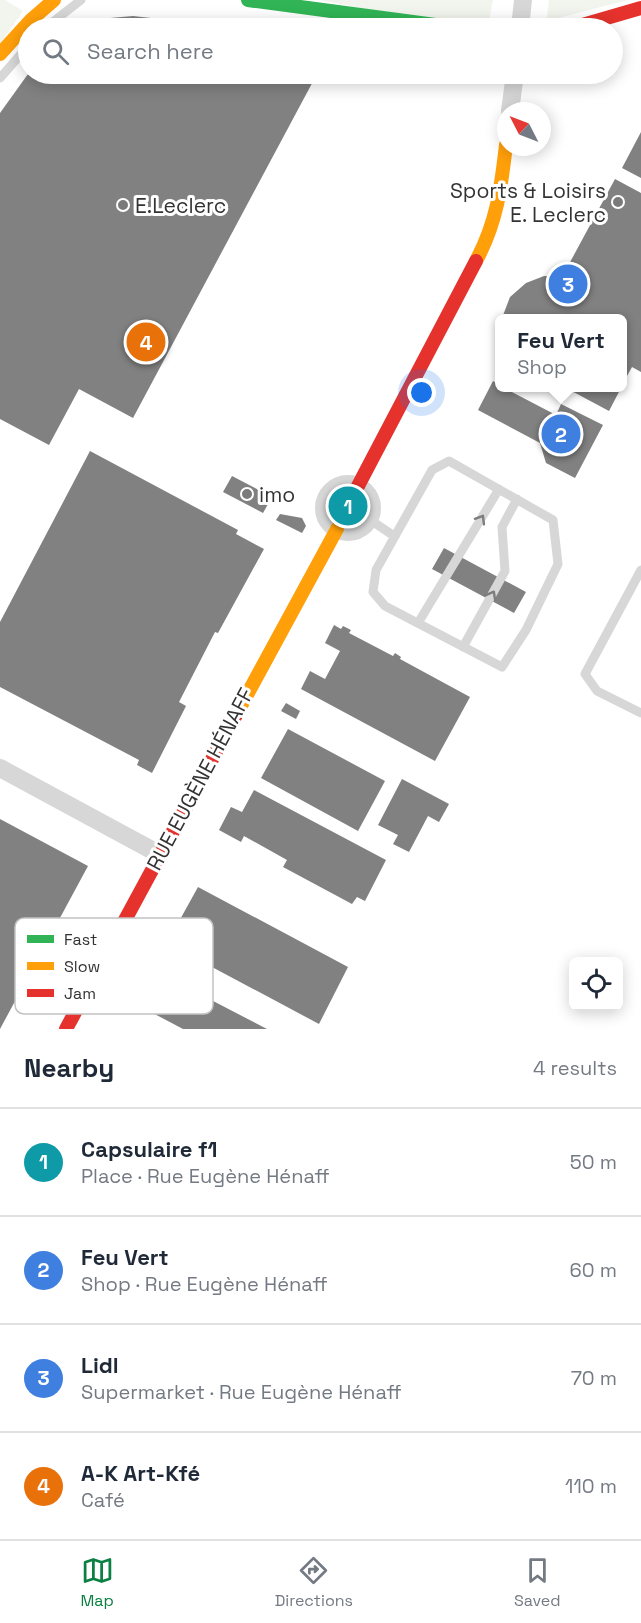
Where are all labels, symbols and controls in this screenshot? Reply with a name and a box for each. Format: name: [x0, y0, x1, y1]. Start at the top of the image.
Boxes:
search box: [18, 18, 623, 84]
icon: search: [39, 35, 72, 68]
text: Search here: [87, 37, 214, 65]
north arrow: [497, 102, 551, 156]
place label: Sports & Loisirs E. Leclerc: [450, 177, 606, 228]
place label: E.Leclerc: [135, 192, 226, 219]
marker: Sports & Loisirs E. Leclerc: [611, 195, 625, 209]
marker: E.Leclerc: [116, 198, 130, 212]
pin: 3: [548, 262, 588, 306]
popup: [495, 314, 627, 392]
pin: 4: [126, 320, 166, 364]
text: Feu Vert: [517, 326, 605, 354]
text: Shop: [517, 354, 567, 380]
your location: [407, 378, 436, 407]
pin: 2: [542, 412, 580, 456]
place label: imo: [259, 481, 295, 508]
pin: 1: [328, 484, 368, 528]
marker: imo: [240, 487, 254, 501]
one-way arrow: [473, 515, 485, 525]
one-way arrow: [484, 591, 496, 602]
street label: RUE EUGÈNE HÉNAFF: [141, 683, 259, 875]
legend: [15, 918, 213, 1014]
text: Fast: [64, 929, 97, 950]
text: Slow: [64, 956, 100, 977]
map controls: [569, 957, 623, 1011]
button: locate: [569, 957, 623, 1011]
text: Jam: [64, 983, 96, 1004]
text: Nearby: [24, 1051, 114, 1085]
text: 4 results: [533, 1055, 617, 1081]
text: Capsulaire f1: [81, 1135, 218, 1163]
text: 1: [39, 1149, 48, 1175]
text: 50 m: [570, 1149, 617, 1175]
text: Place · Rue Eugène Hénaff: [81, 1163, 330, 1189]
text: Feu Vert: [81, 1243, 169, 1271]
text: 2: [38, 1257, 49, 1283]
text: 60 m: [570, 1257, 617, 1283]
text: Shop · Rue Eugène Hénaff: [81, 1271, 327, 1297]
text: Lidl: [81, 1351, 119, 1379]
text: 3: [37, 1365, 50, 1391]
text: 70 m: [571, 1365, 617, 1391]
text: Supermarket · Rue Eugène Hénaff: [81, 1379, 402, 1405]
text: A-K Art-Kfé: [81, 1459, 200, 1487]
text: 4: [37, 1473, 50, 1499]
text: 110 m: [565, 1473, 617, 1499]
text: Café: [81, 1487, 125, 1513]
tab: Map: [80, 1554, 114, 1611]
tab: Directions: [275, 1554, 353, 1611]
tab: Saved: [514, 1554, 561, 1611]

